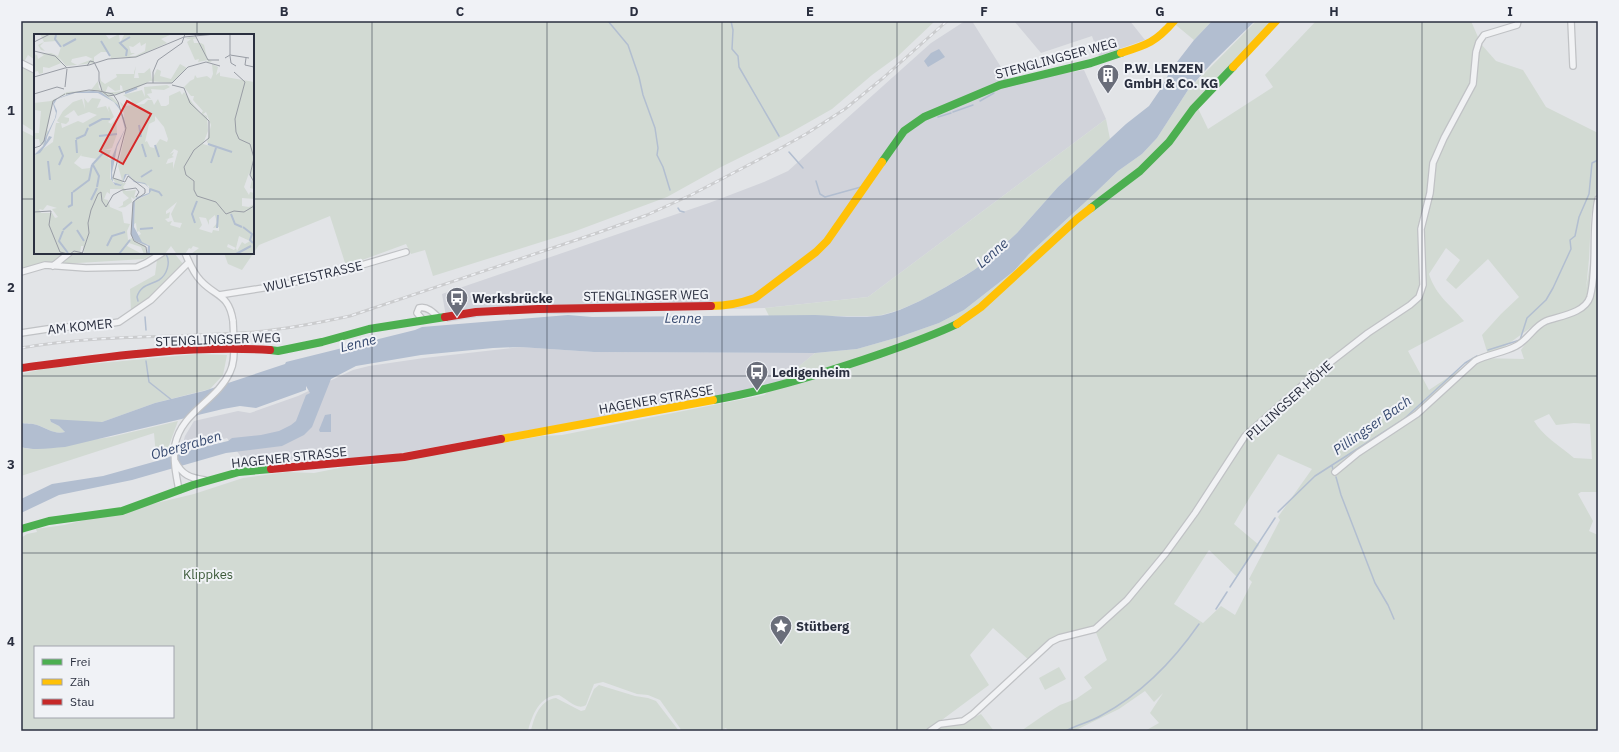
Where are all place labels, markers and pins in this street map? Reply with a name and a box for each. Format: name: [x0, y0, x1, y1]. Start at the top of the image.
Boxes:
place label: P.W. LENZEN GmbH & Co. KG: [1124, 60, 1218, 92]
building icon: P.W. LENZEN GmbH & Co. KG: [1095, 62, 1121, 95]
bus stop icon: Werksbrücke: [444, 285, 470, 318]
place label: Werksbrücke: [472, 290, 553, 307]
bus stop icon: Ledigenheim: [744, 359, 770, 392]
place label: Ledigenheim: [772, 364, 850, 381]
place icon: Stütberg: [768, 613, 794, 646]
place label: Stütberg: [796, 618, 850, 635]

